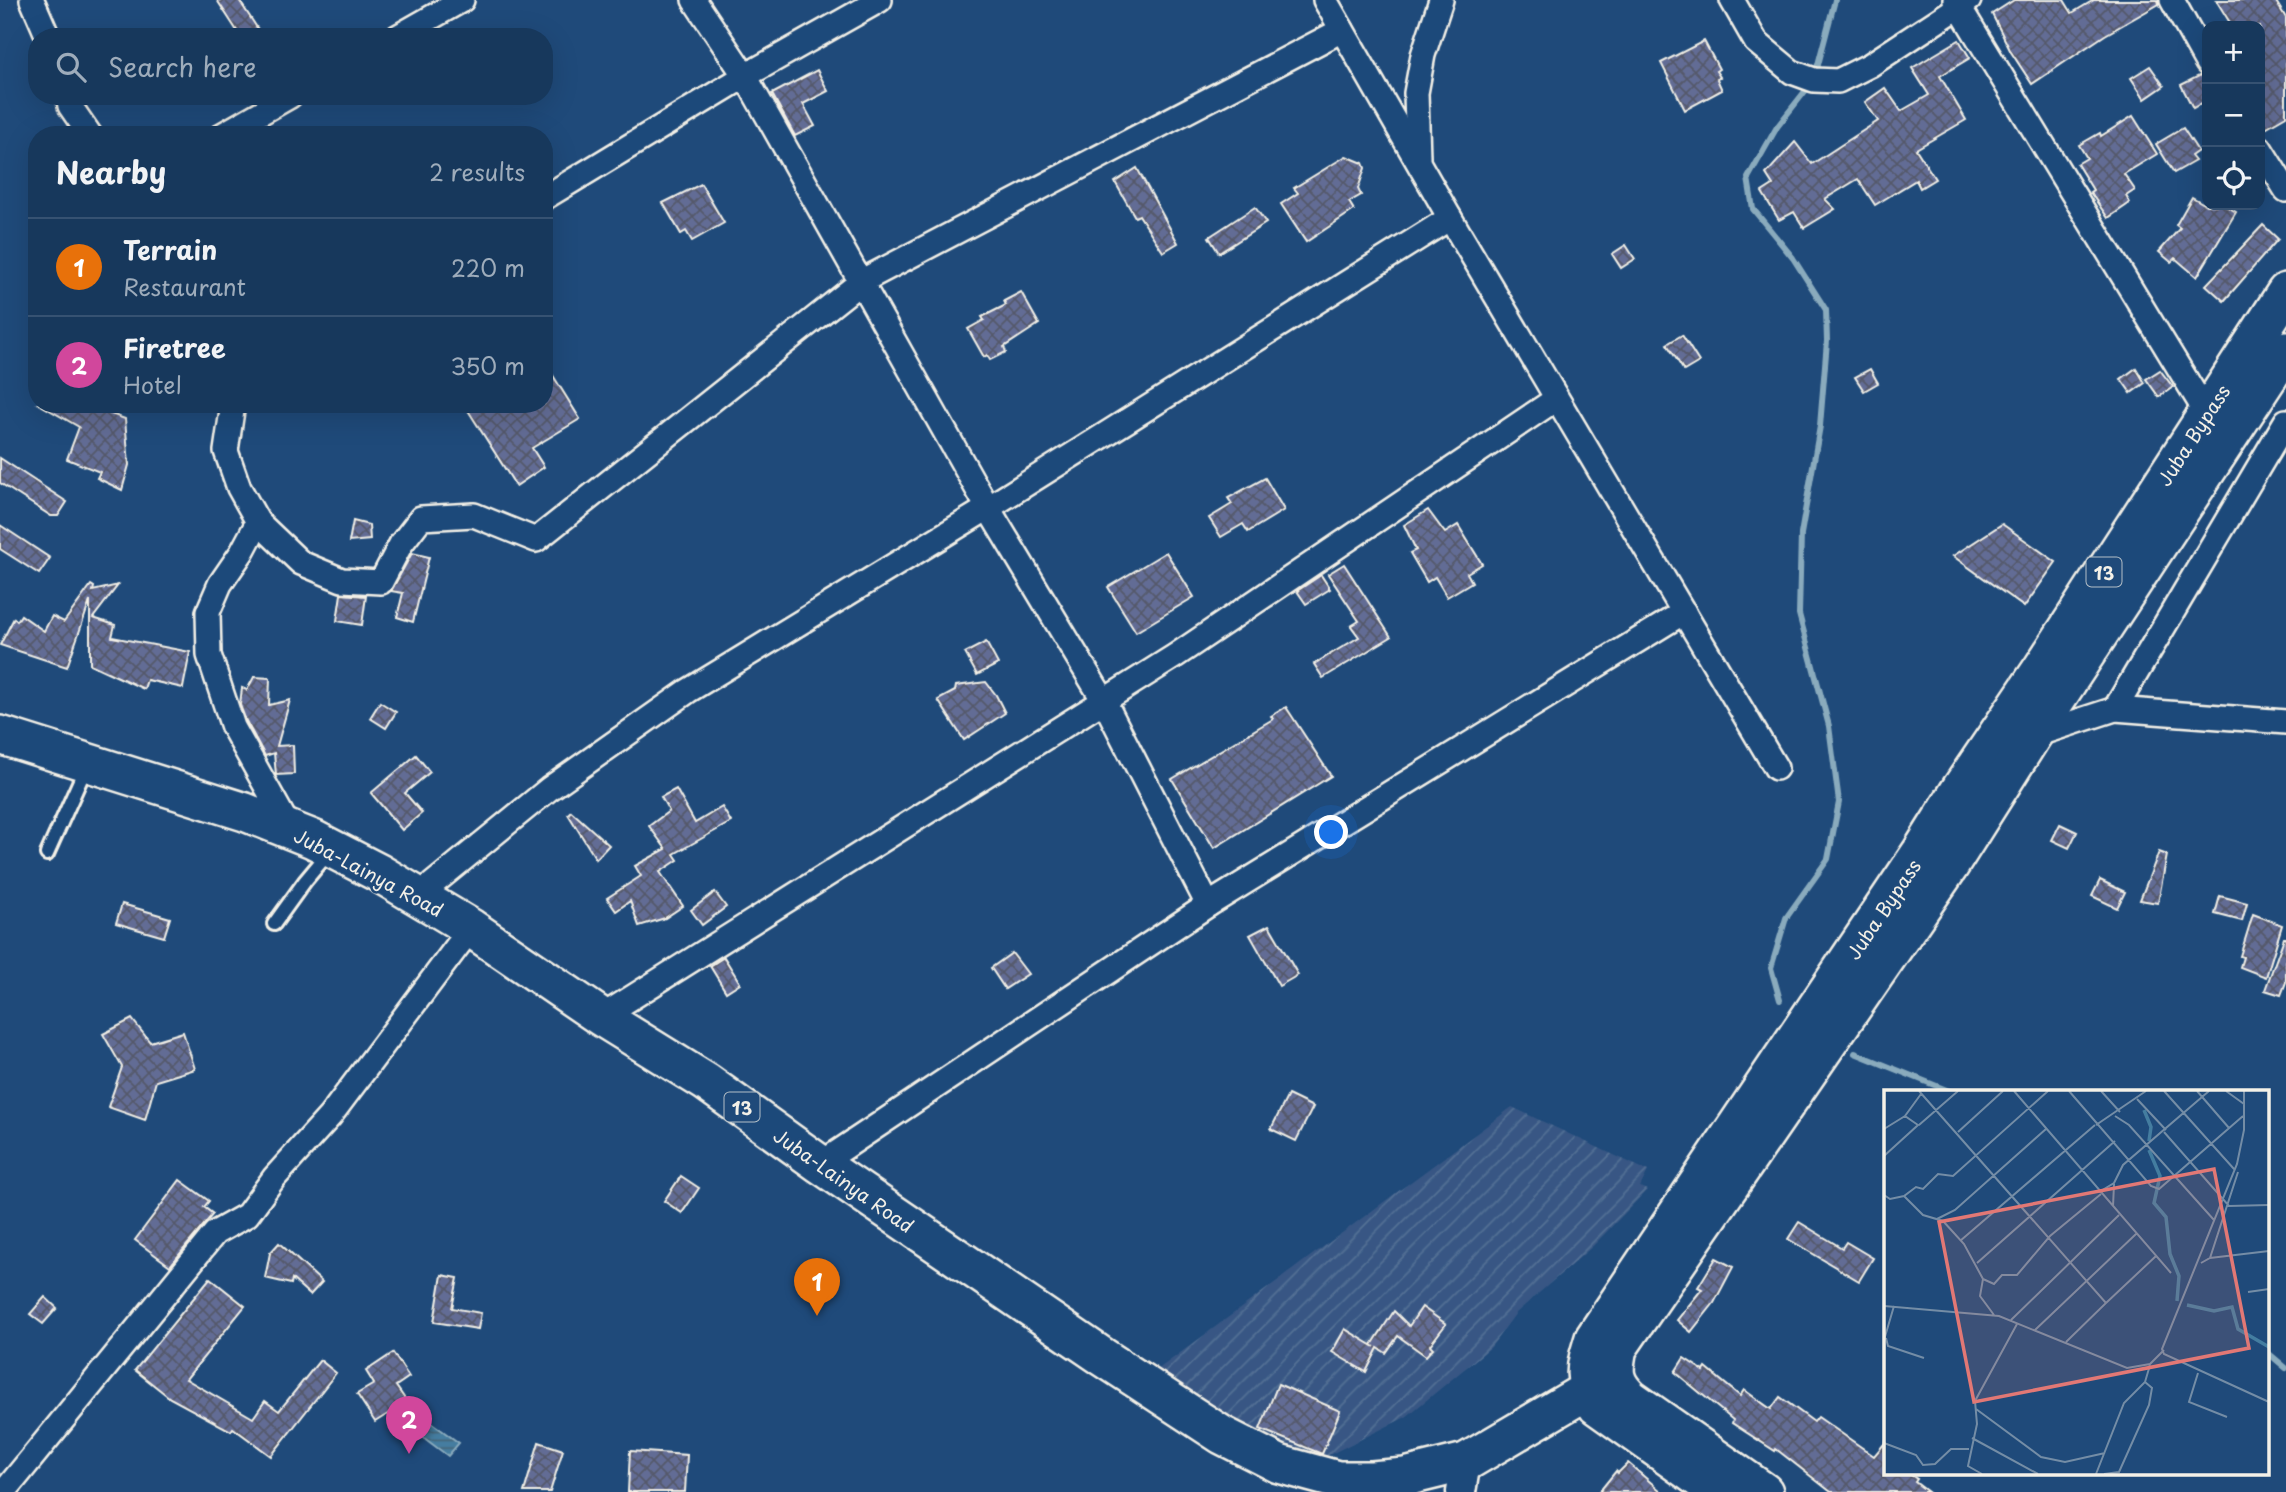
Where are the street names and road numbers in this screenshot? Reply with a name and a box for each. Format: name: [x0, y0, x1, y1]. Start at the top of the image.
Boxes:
street label: Juba Bypass: [2150, 379, 2236, 491]
road number: 13: [2086, 558, 2122, 586]
street label: Juba-Lainya Road: [289, 821, 449, 923]
street label: Juba Bypass: [1839, 853, 1927, 965]
road number: 13: [724, 1092, 760, 1122]
street label: Juba-Lainya Road: [768, 1121, 920, 1239]

